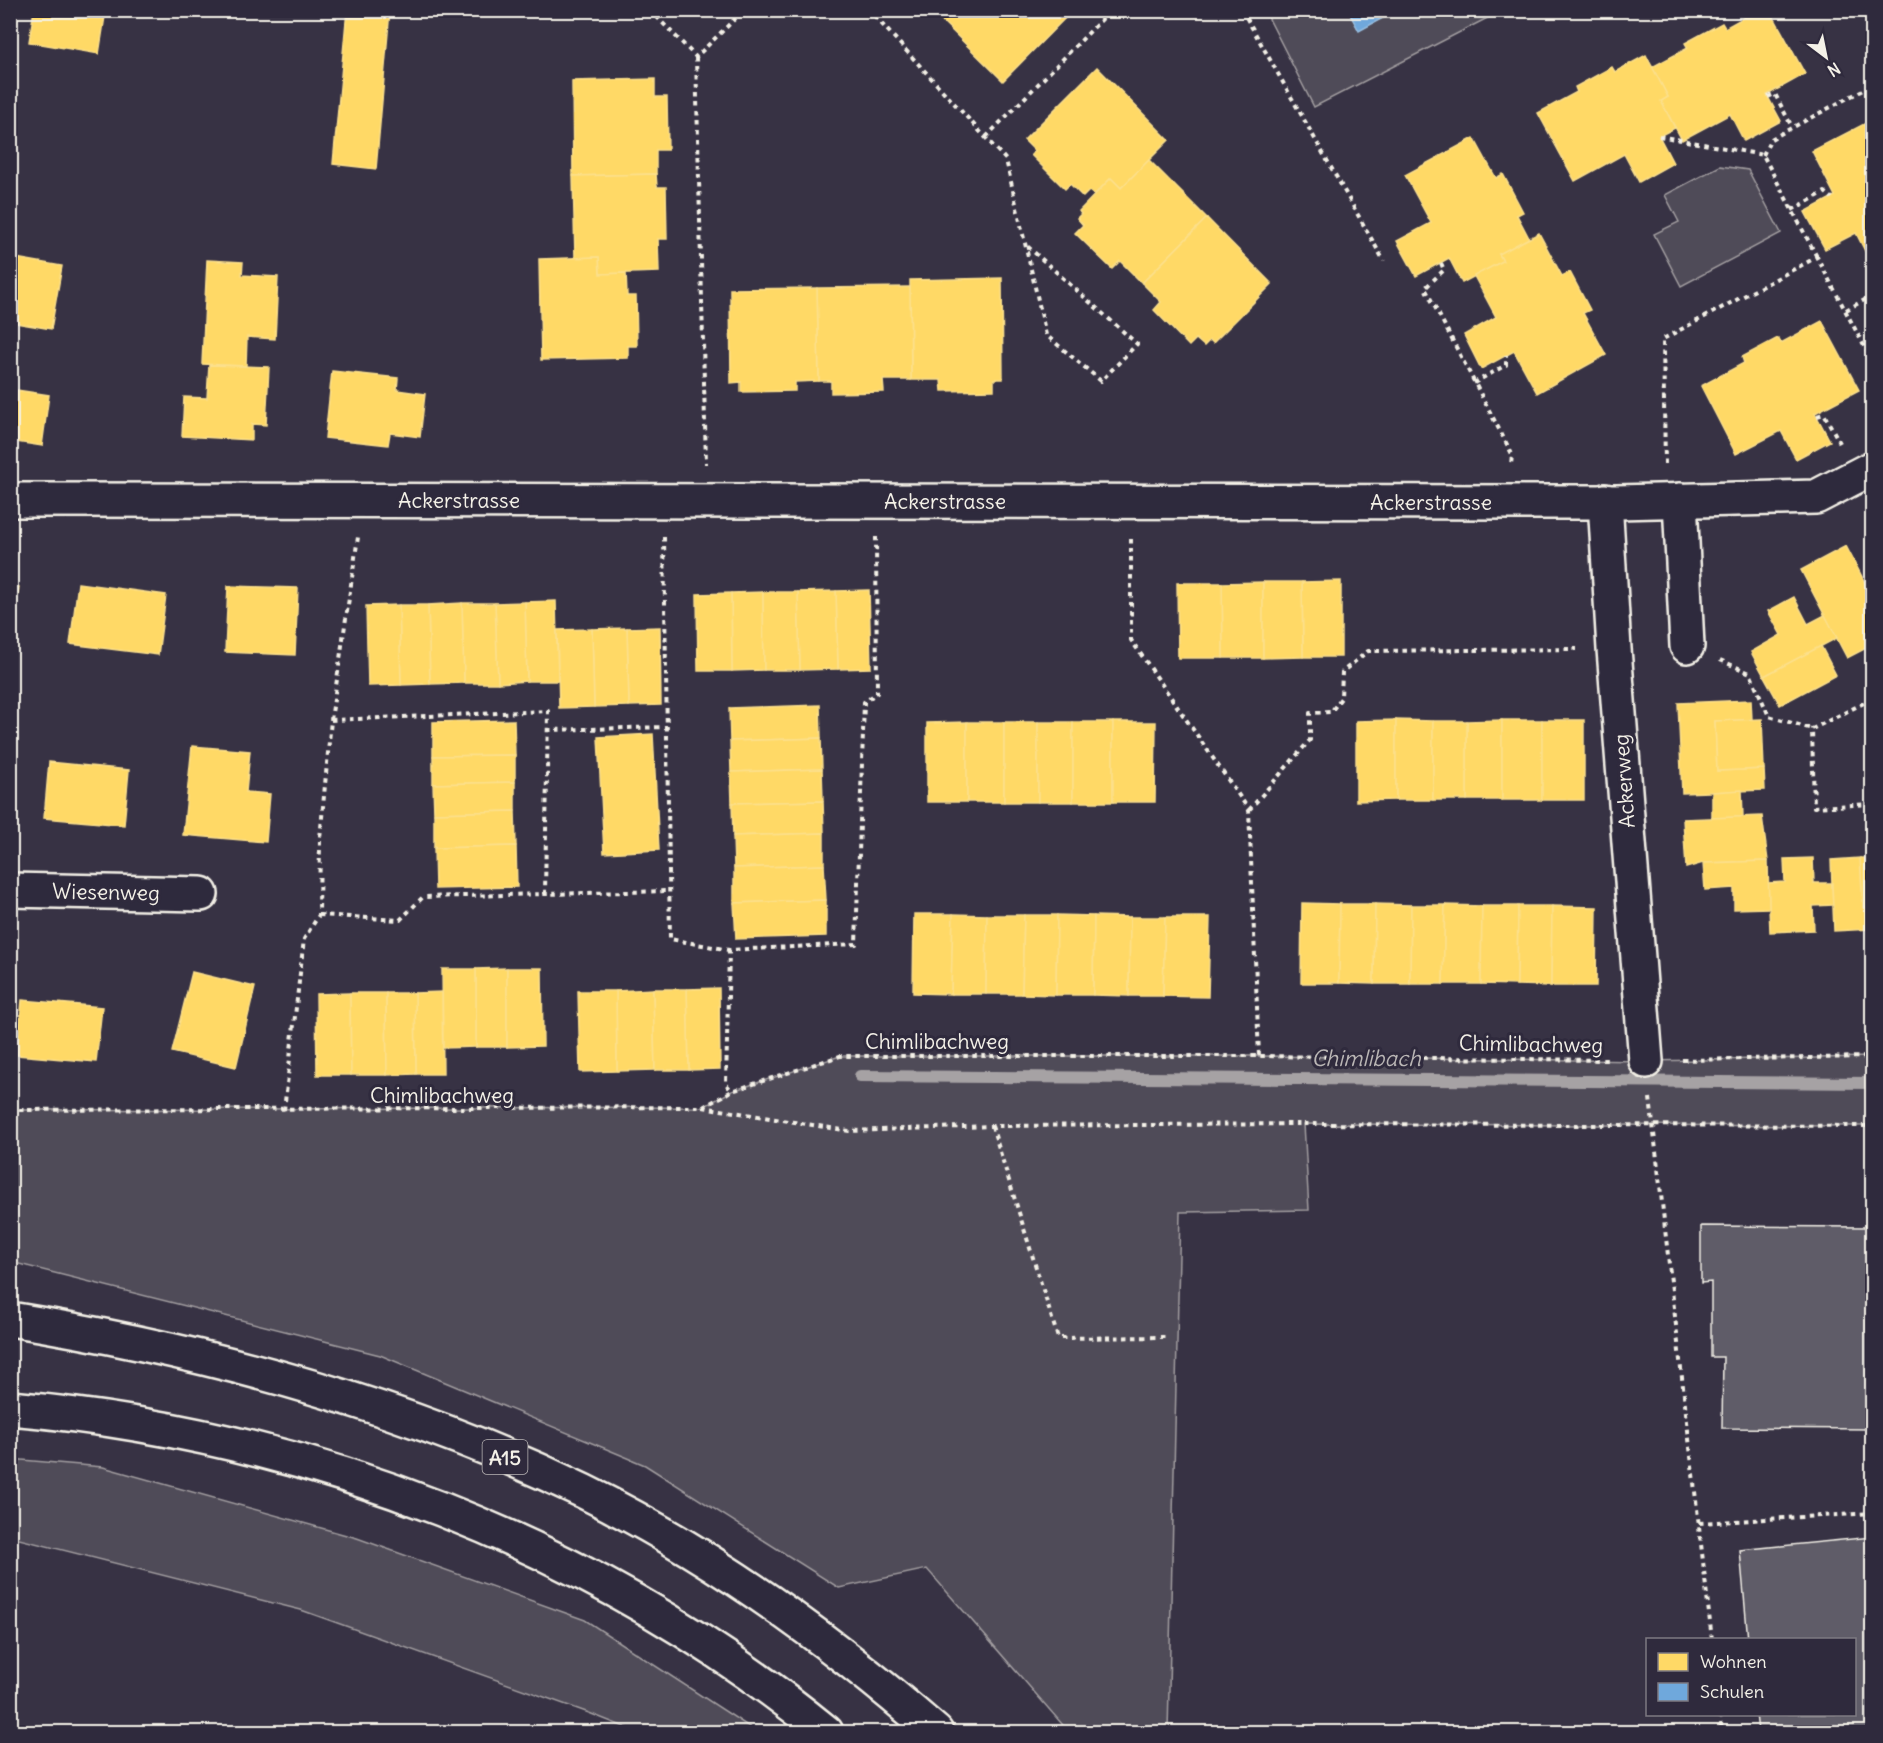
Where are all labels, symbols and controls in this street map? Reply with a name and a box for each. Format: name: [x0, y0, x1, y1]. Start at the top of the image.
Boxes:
north arrow: [1796, 27, 1856, 87]
text: N: [1824, 58, 1844, 81]
street label: Ackerstrasse: [398, 487, 520, 514]
street label: Ackerstrasse: [884, 488, 1006, 515]
street label: Ackerstrasse: [1370, 489, 1492, 516]
street label: Ackerweg: [1607, 733, 1641, 829]
street label: Wiesenweg: [52, 878, 160, 906]
street label: Chimlibachweg: [865, 1028, 1009, 1055]
street label: Chimlibachweg: [1459, 1029, 1603, 1059]
water label: Chimlibach: [1311, 1044, 1422, 1072]
street label: Chimlibachweg: [370, 1082, 514, 1109]
road number: A15: [482, 1440, 528, 1474]
legend: [1646, 1638, 1856, 1716]
text: Wohnen: [1700, 1650, 1767, 1673]
text: Schulen: [1700, 1680, 1764, 1703]

